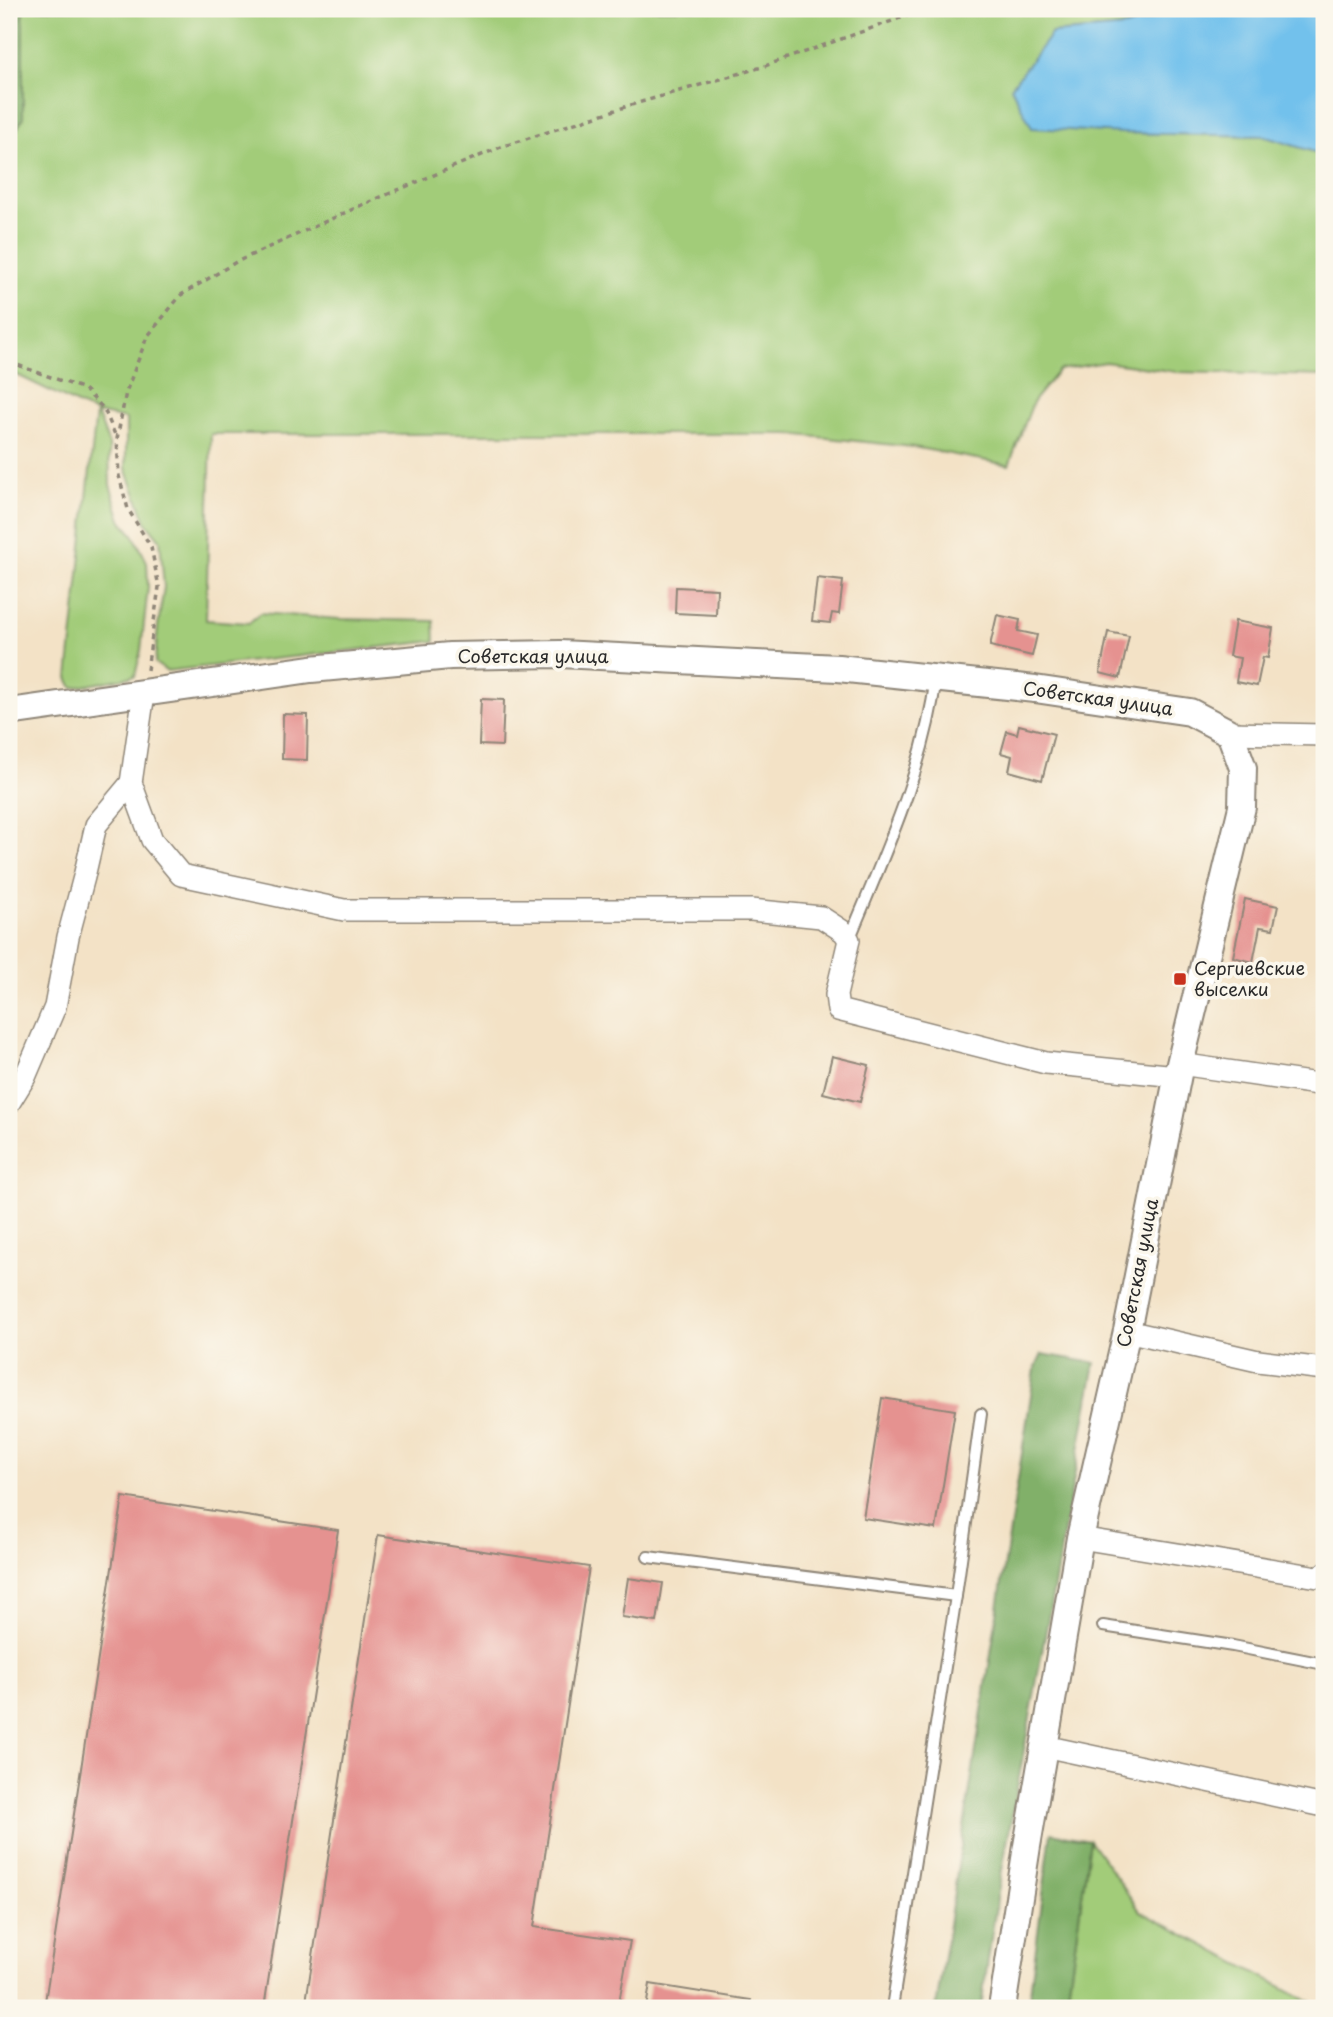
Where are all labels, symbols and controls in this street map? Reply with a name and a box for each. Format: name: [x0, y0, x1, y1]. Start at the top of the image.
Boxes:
street label: Советская улица: [457, 642, 609, 669]
street label: Советская улица: [1022, 674, 1176, 721]
place label: Сергиевские выселки: [1194, 954, 1305, 1002]
marker: Сергиевские выселки: [1172, 971, 1188, 987]
street label: Советская улица: [1109, 1195, 1164, 1349]

